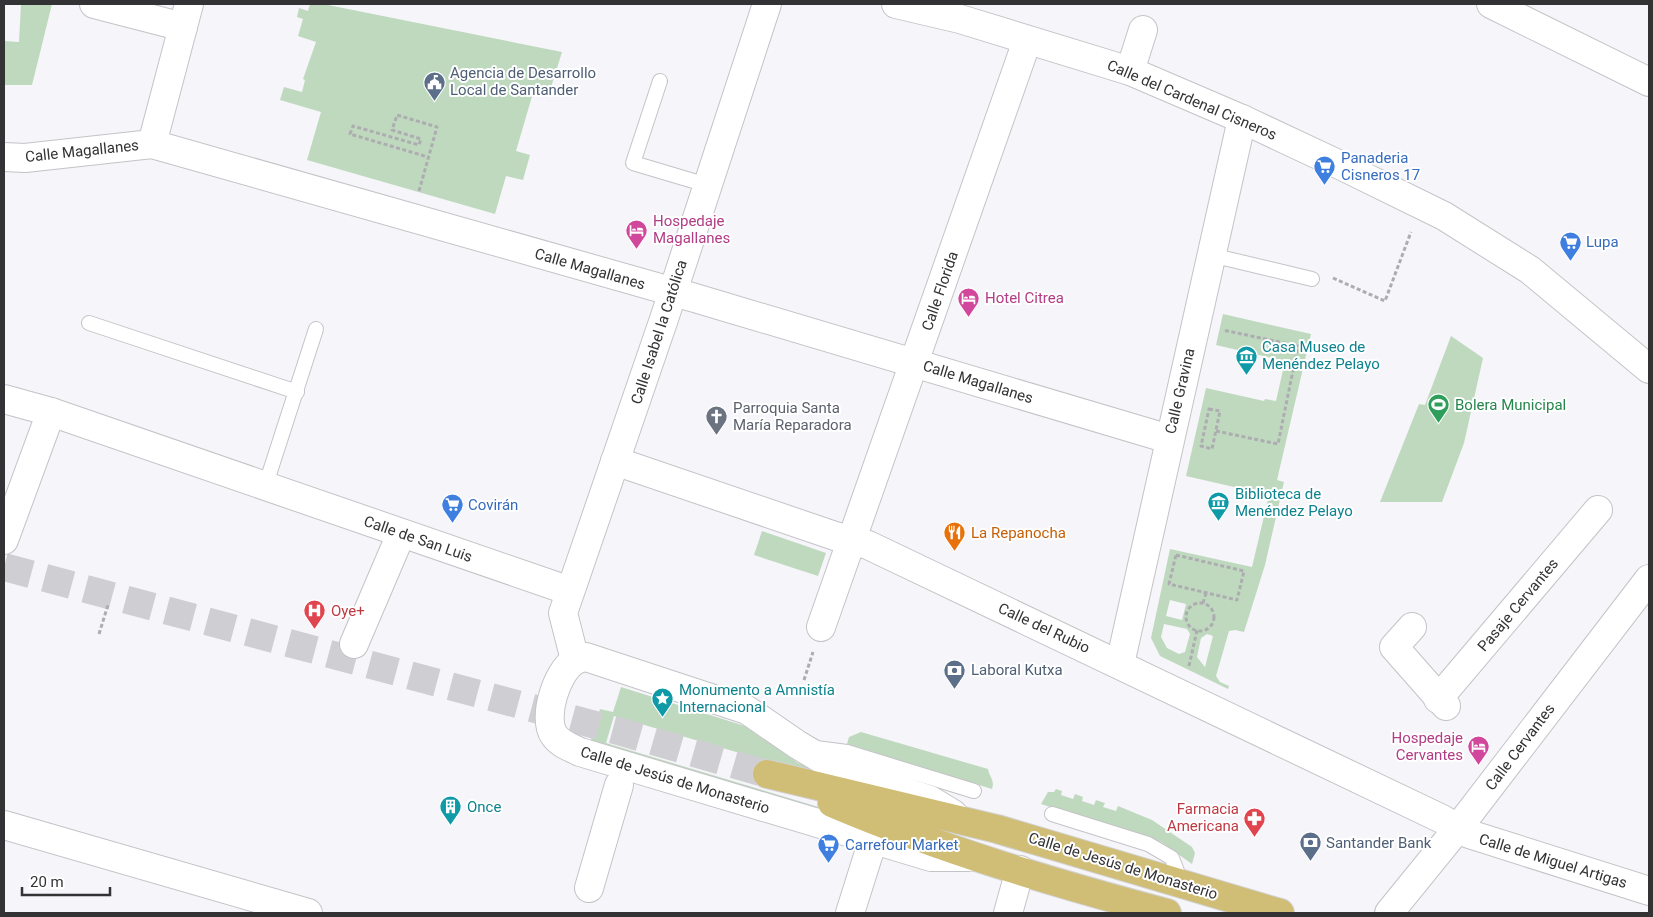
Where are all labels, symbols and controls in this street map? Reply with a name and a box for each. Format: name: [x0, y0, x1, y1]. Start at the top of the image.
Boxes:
street label: Calle del Cardenal Cisneros: [1105, 56, 1279, 144]
place label: Agencia de Desarrollo Local de Santander: [450, 64, 596, 99]
public building icon: Agencia de Desarrollo Local de Santander: [422, 70, 446, 101]
street label: Calle Magallanes: [24, 136, 140, 166]
place label: Panaderia Cisneros 17: [1341, 149, 1420, 184]
supermarket icon: Panaderia Cisneros 17: [1313, 155, 1337, 186]
place label: Hospedaje Magallanes: [653, 212, 730, 247]
hotel icon: Hospedaje Magallanes: [625, 218, 649, 249]
supermarket icon: Lupa: [1558, 230, 1582, 261]
place label: Lupa: [1586, 233, 1619, 251]
street label: Calle Magallanes: [533, 245, 647, 293]
street label: Calle Florida: [918, 249, 962, 333]
street label: Calle Isabel la Católica: [627, 258, 691, 406]
hotel icon: Hotel Citrea: [957, 286, 981, 317]
place label: Hotel Citrea: [985, 289, 1064, 307]
place label: Casa Museo de Menéndez Pelayo: [1262, 338, 1380, 373]
museum icon: Casa Museo de Menéndez Pelayo: [1234, 344, 1258, 375]
street label: Calle Gravina: [1161, 346, 1199, 436]
street label: Calle Magallanes: [921, 357, 1035, 407]
sports icon: Bolera Municipal: [1427, 393, 1451, 424]
place label: Bolera Municipal: [1455, 396, 1566, 414]
place label: Parroquia Santa María Reparadora: [733, 399, 852, 434]
church icon: Parroquia Santa María Reparadora: [705, 405, 729, 436]
place label: Biblioteca de Menéndez Pelayo: [1235, 485, 1353, 520]
museum icon: Biblioteca de Menéndez Pelayo: [1207, 491, 1231, 522]
supermarket icon: Covirán: [440, 493, 464, 524]
place label: Covirán: [468, 496, 518, 514]
street label: Calle de San Luis: [361, 512, 475, 566]
restaurant icon: La Repanocha: [943, 521, 967, 552]
place label: La Repanocha: [971, 524, 1066, 542]
street label: Pasaje Cervantes: [1474, 555, 1562, 655]
hospital icon: Oye+: [303, 599, 327, 630]
street label: Calle del Rubio: [995, 599, 1093, 657]
place label: Oye+: [331, 602, 365, 620]
bank icon: Laboral Kutxa: [943, 658, 967, 689]
place label: Laboral Kutxa: [971, 661, 1063, 679]
place label: Monumento a Amnistía Internacional: [679, 681, 835, 716]
place icon: Monumento a Amnistía Internacional: [651, 687, 675, 718]
street label: Calle Cervantes: [1482, 700, 1558, 794]
place label: Hospedaje Cervantes: [1391, 729, 1463, 764]
hotel icon: Hospedaje Cervantes: [1467, 735, 1491, 766]
street label: Calle de Jesús de Monasterio: [578, 743, 772, 817]
building icon: Once: [439, 795, 463, 826]
place label: Once: [467, 798, 501, 816]
place label: Farmacia Americana: [1167, 800, 1239, 835]
pharmacy icon: Farmacia Americana: [1243, 806, 1267, 837]
street label: Calle de Jesús de Monasterio: [1026, 829, 1220, 903]
street label: Calle de Miguel Artigas: [1477, 830, 1629, 892]
bank icon: Santander Bank: [1298, 831, 1322, 862]
supermarket icon: Carrefour Market: [817, 833, 841, 864]
place label: Santander Bank: [1326, 834, 1432, 852]
place label: Carrefour Market: [845, 836, 958, 854]
scale bar: [22, 864, 110, 896]
text: 20 m: [30, 873, 64, 891]

